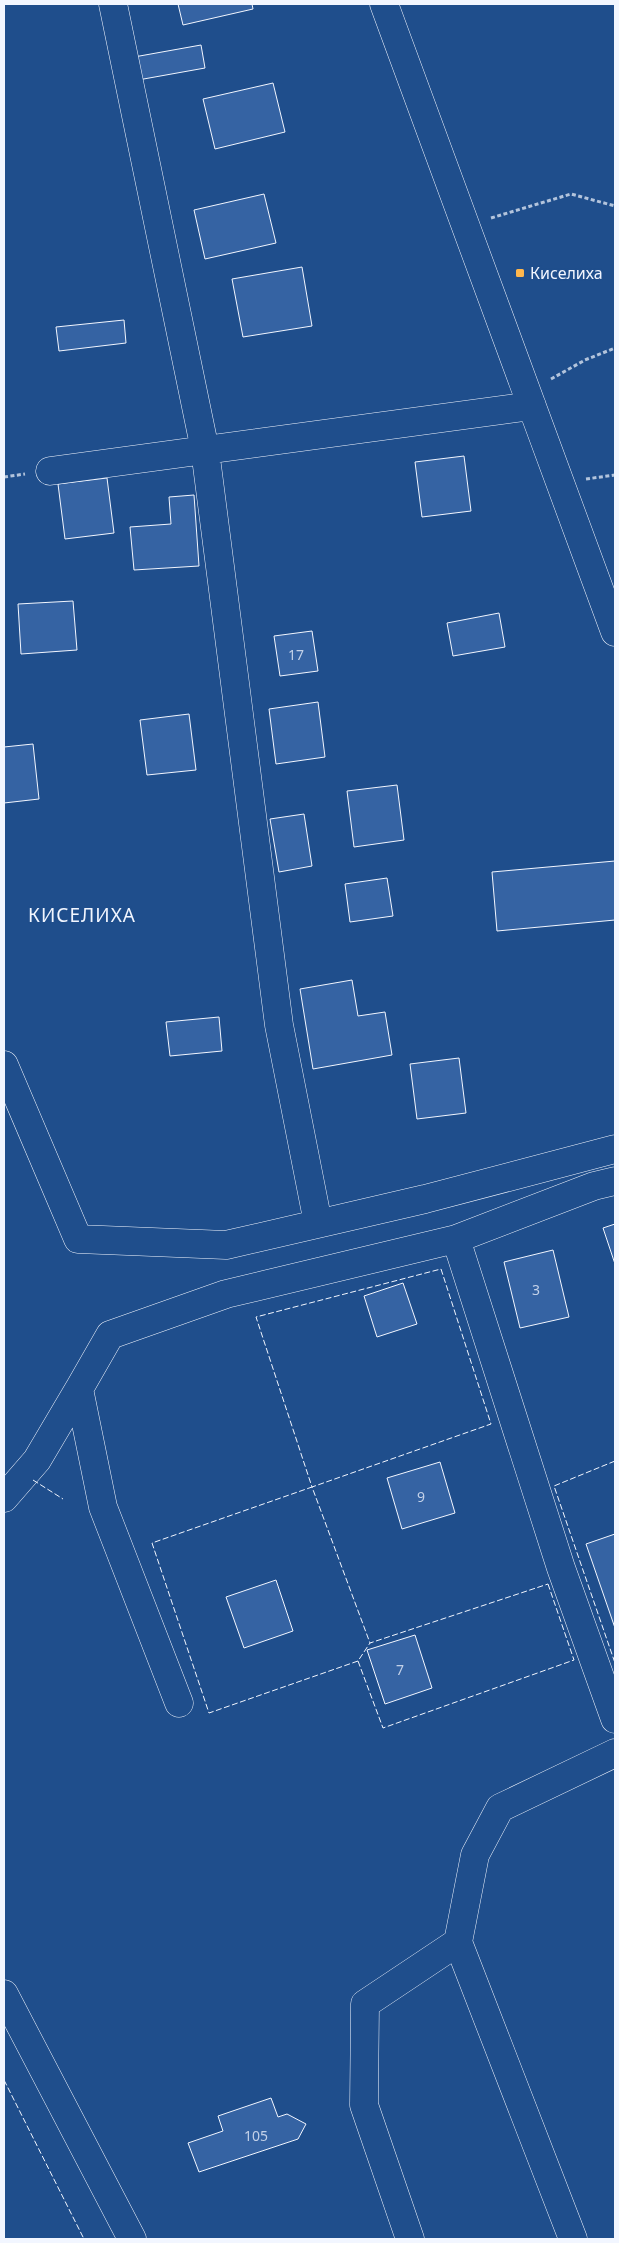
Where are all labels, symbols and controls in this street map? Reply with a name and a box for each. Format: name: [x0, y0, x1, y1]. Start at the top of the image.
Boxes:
place label: Киселиха: [530, 262, 603, 284]
marker: Киселиха: [514, 267, 526, 279]
house number: 17: [288, 645, 304, 664]
district label: КИСЕЛИХА: [28, 902, 136, 928]
house number: 3: [532, 1280, 540, 1299]
house number: 9: [417, 1487, 425, 1506]
house number: 7: [396, 1660, 404, 1679]
house number: 105: [244, 2126, 268, 2145]

